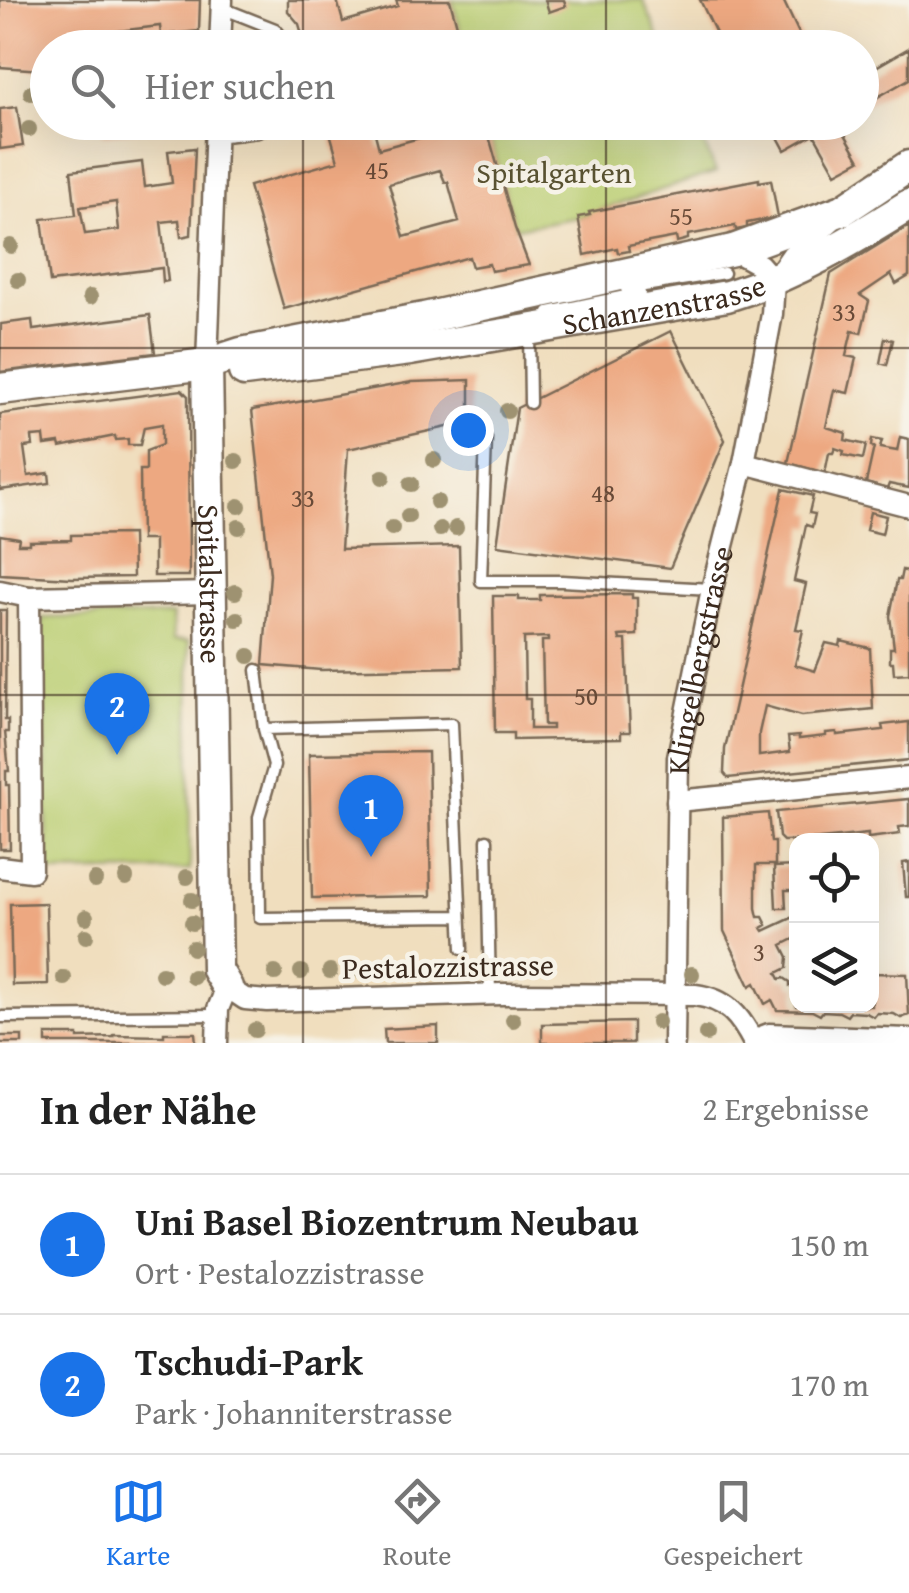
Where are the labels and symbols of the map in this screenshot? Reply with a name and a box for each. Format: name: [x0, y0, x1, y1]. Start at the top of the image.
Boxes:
park label: Spitalgarten: [476, 150, 632, 194]
house number: 45: [365, 152, 389, 188]
house number: 55: [669, 198, 693, 234]
street label: Schanzenstrasse: [559, 263, 772, 346]
house number: 33: [832, 294, 856, 330]
your location: [443, 405, 494, 456]
house number: 48: [591, 475, 615, 511]
house number: 33: [291, 480, 315, 516]
street label: Spitalstrasse: [187, 504, 234, 664]
street label: Klingelbergstrasse: [656, 541, 744, 775]
pin: 2: [84, 672, 150, 755]
house number: 50: [574, 678, 598, 714]
pin: 1: [338, 774, 404, 857]
house number: 3: [753, 934, 765, 970]
street label: Pestalozzistrasse: [342, 942, 554, 990]

